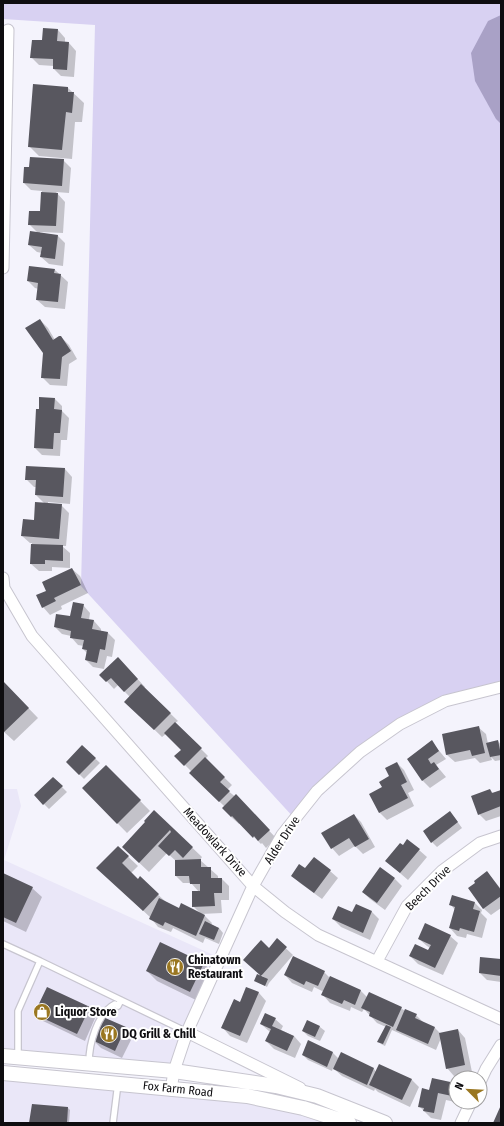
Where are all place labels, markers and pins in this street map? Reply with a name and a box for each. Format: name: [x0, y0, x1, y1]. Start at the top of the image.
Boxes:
place label: Chinatown Restaurant: [188, 953, 243, 981]
restaurant icon: Chinatown Restaurant: [165, 957, 185, 977]
shop icon: Liquor Store: [32, 1002, 52, 1022]
place label: Liquor Store: [55, 1005, 117, 1019]
restaurant icon: DQ Grill & Chill: [99, 1024, 119, 1044]
place label: DQ Grill & Chill: [122, 1027, 196, 1041]

